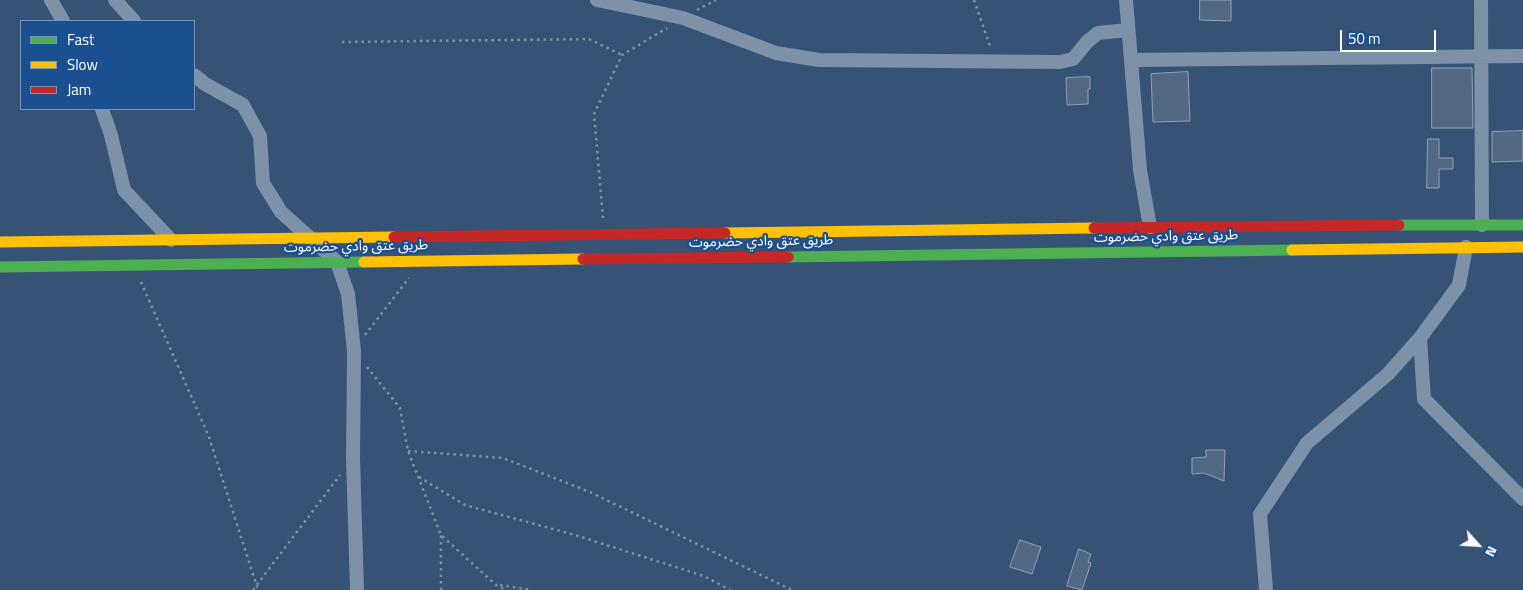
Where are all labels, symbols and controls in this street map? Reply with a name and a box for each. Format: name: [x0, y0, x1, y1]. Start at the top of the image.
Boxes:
legend: [20, 20, 195, 110]
scale bar: [1343, 20, 1439, 52]
text: 50 m: [1348, 27, 1381, 50]
text: Fast: [67, 28, 94, 51]
text: Slow: [67, 53, 98, 76]
text: Jam: [67, 78, 91, 101]
street label: طريق عتق وادي حضرموت: [1094, 227, 1238, 247]
street label: طريق عتق وادي حضرموت: [689, 232, 833, 252]
street label: طريق عتق وادي حضرموت: [284, 237, 428, 257]
north arrow: [1453, 520, 1503, 570]
text: N: [1480, 543, 1503, 561]

